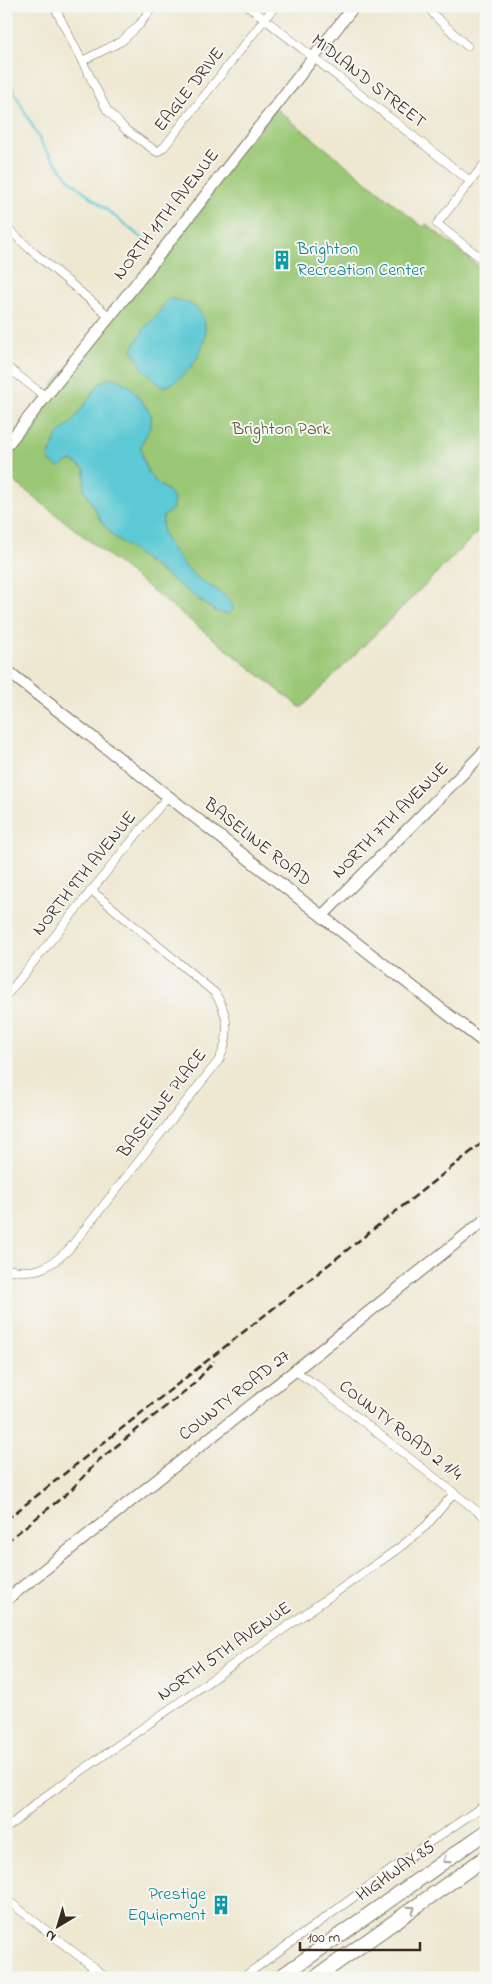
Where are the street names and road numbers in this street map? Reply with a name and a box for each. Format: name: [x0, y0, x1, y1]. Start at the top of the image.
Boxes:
street label: MIDLAND STREET: [305, 29, 431, 135]
street label: EAGLE DRIVE: [149, 42, 231, 138]
street label: NORTH 11TH AVENUE: [108, 144, 226, 286]
street label: NORTH 7TH AVENUE: [327, 757, 455, 885]
street label: BASELINE ROAD: [197, 792, 316, 893]
street label: NORTH 9TH AVENUE: [27, 806, 144, 942]
street label: BASELINE PLACE: [112, 1044, 214, 1165]
street label: COUNTY ROAD 27: [174, 1344, 297, 1448]
street label: COUNTY ROAD 2 1/4: [333, 1374, 468, 1488]
street label: NORTH 5TH AVENUE: [153, 1596, 297, 1708]
street label: HIGHWAY 85: [351, 1835, 441, 1909]

